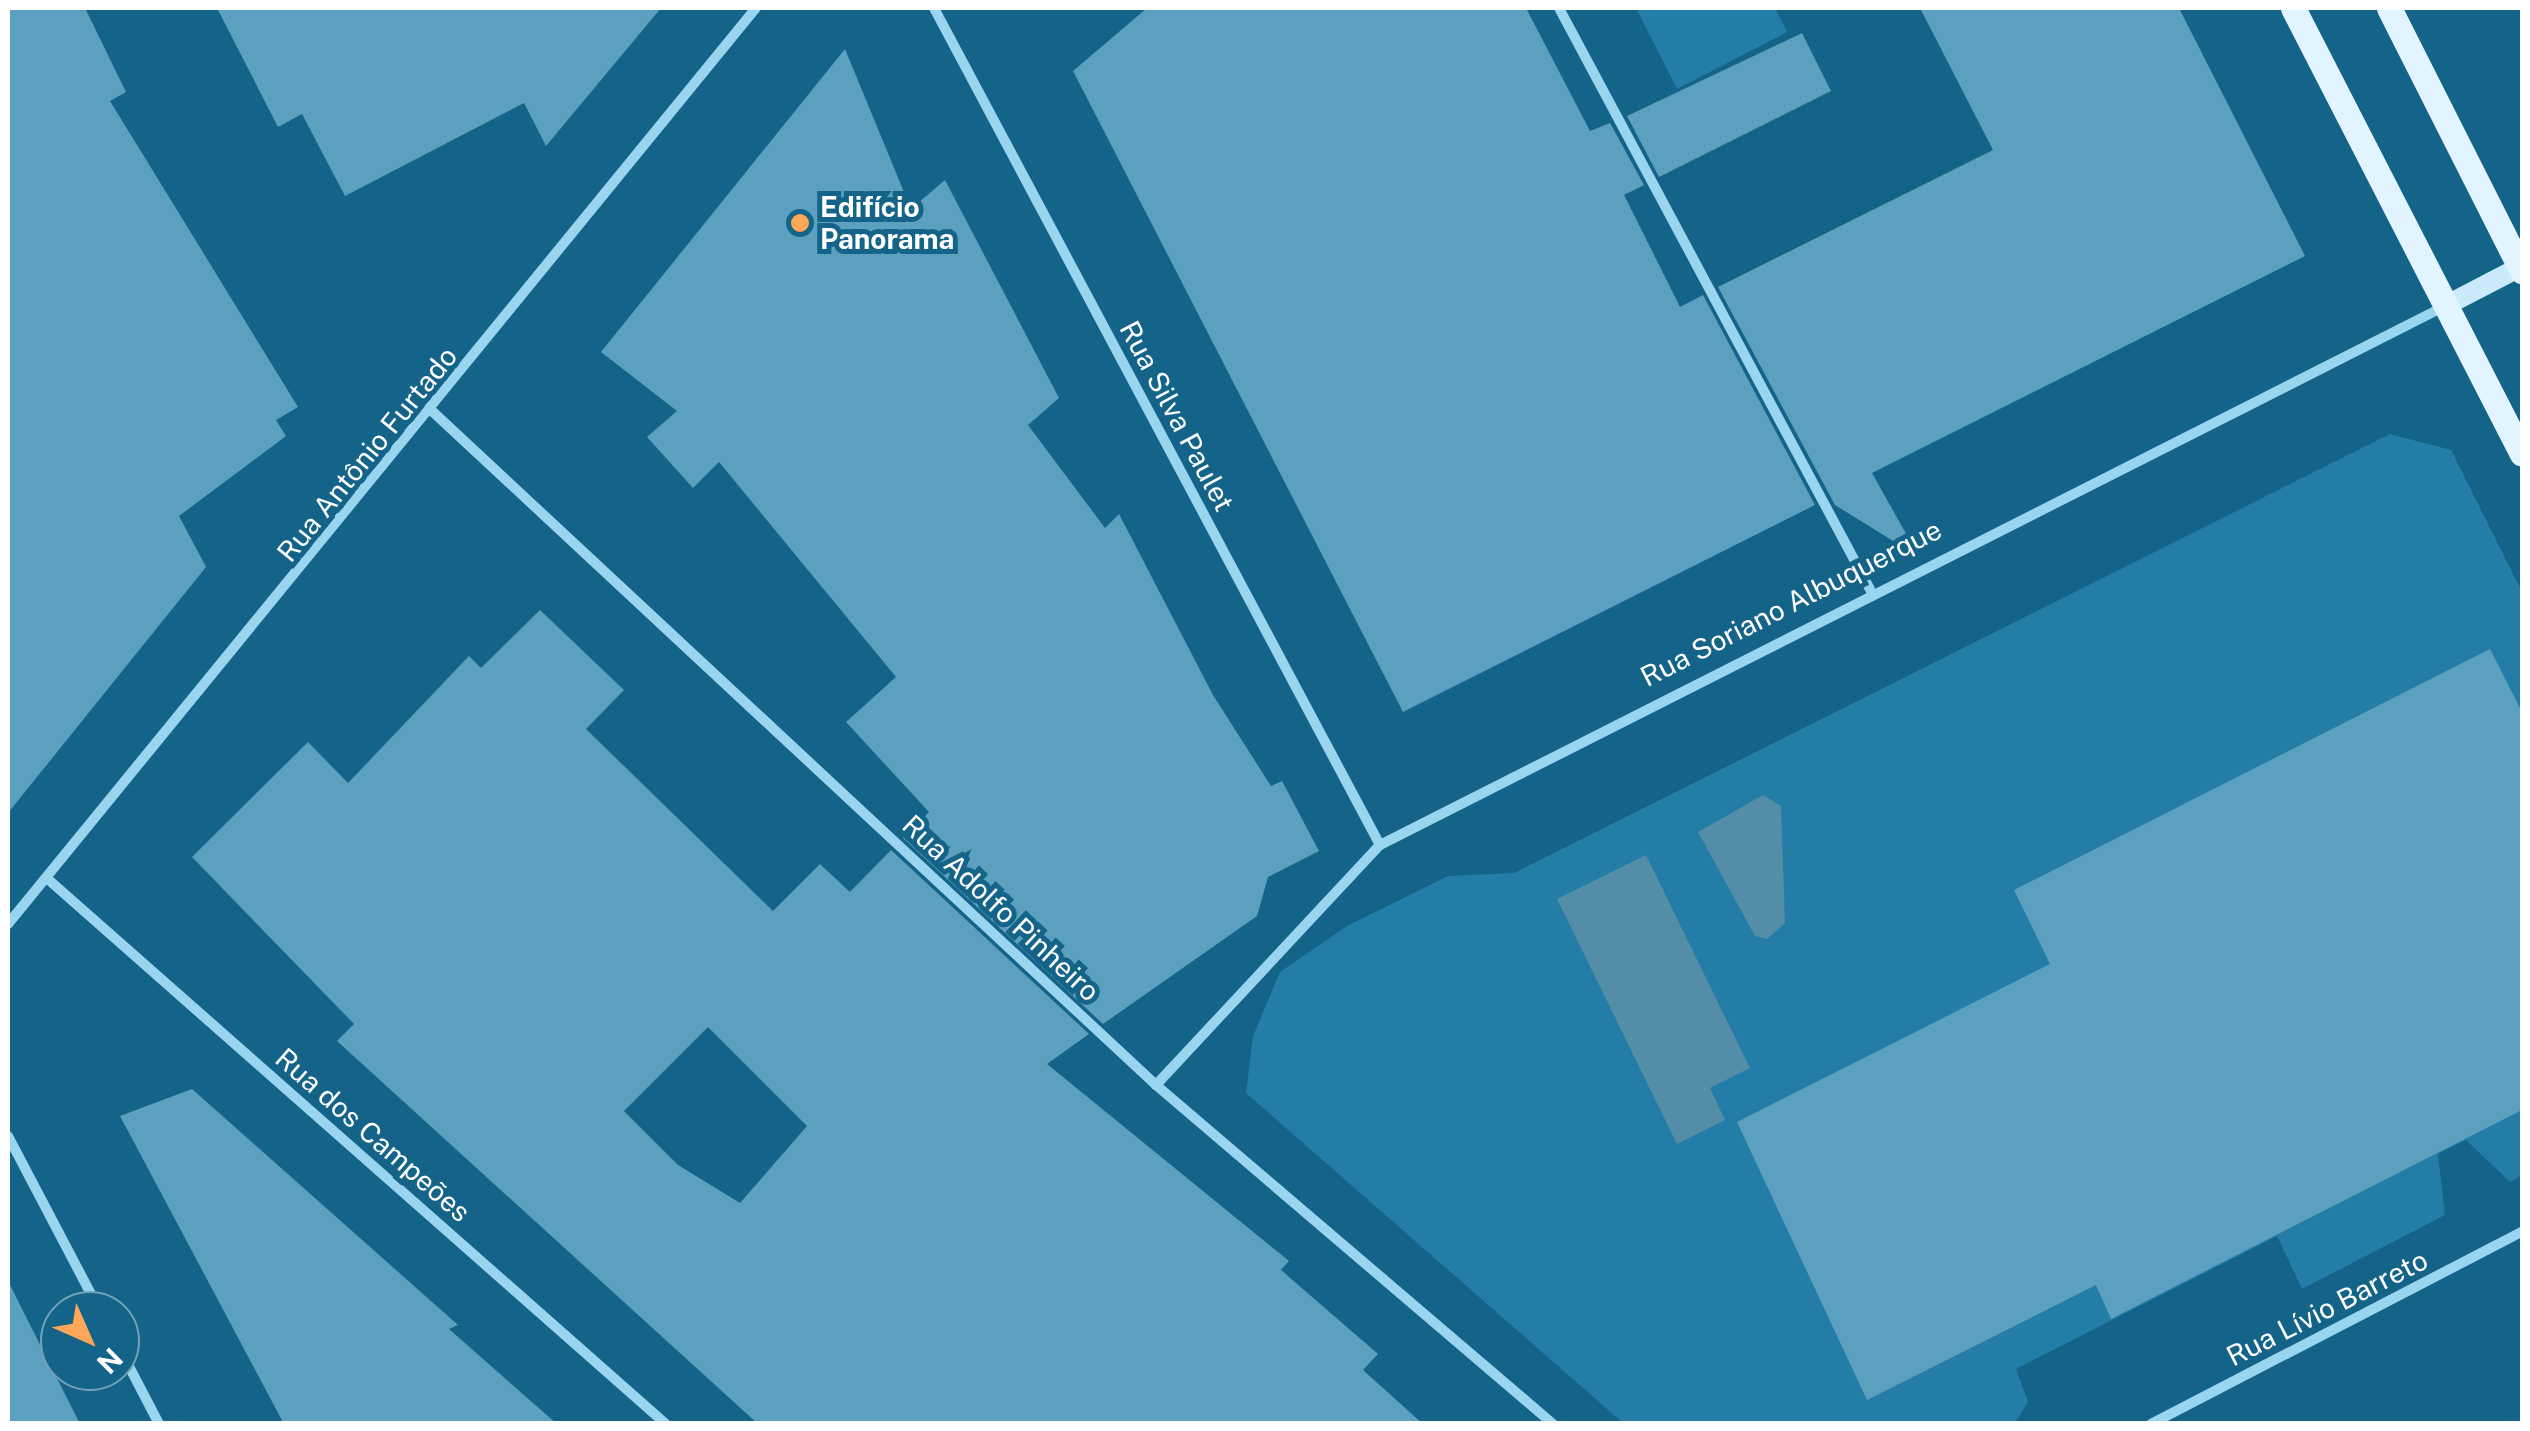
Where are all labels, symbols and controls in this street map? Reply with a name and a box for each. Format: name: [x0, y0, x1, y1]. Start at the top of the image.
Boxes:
place label: Edifício Panorama: [820, 190, 954, 256]
marker: Edifício Panorama: [789, 212, 811, 234]
street label: Rua Silva Paulet: [1113, 315, 1241, 517]
street label: Rua Antônio Furtado: [270, 340, 464, 568]
street label: Rua Soriano Albuquerque: [1635, 512, 1947, 694]
street label: Rua Adolfo Pinheiro: [895, 808, 1107, 1008]
street label: Rua dos Campeões: [268, 1041, 478, 1229]
street label: Rua Lívio Barreto: [2221, 1243, 2433, 1373]
north arrow: [40, 1291, 140, 1391]
text: N: [91, 1342, 130, 1381]

